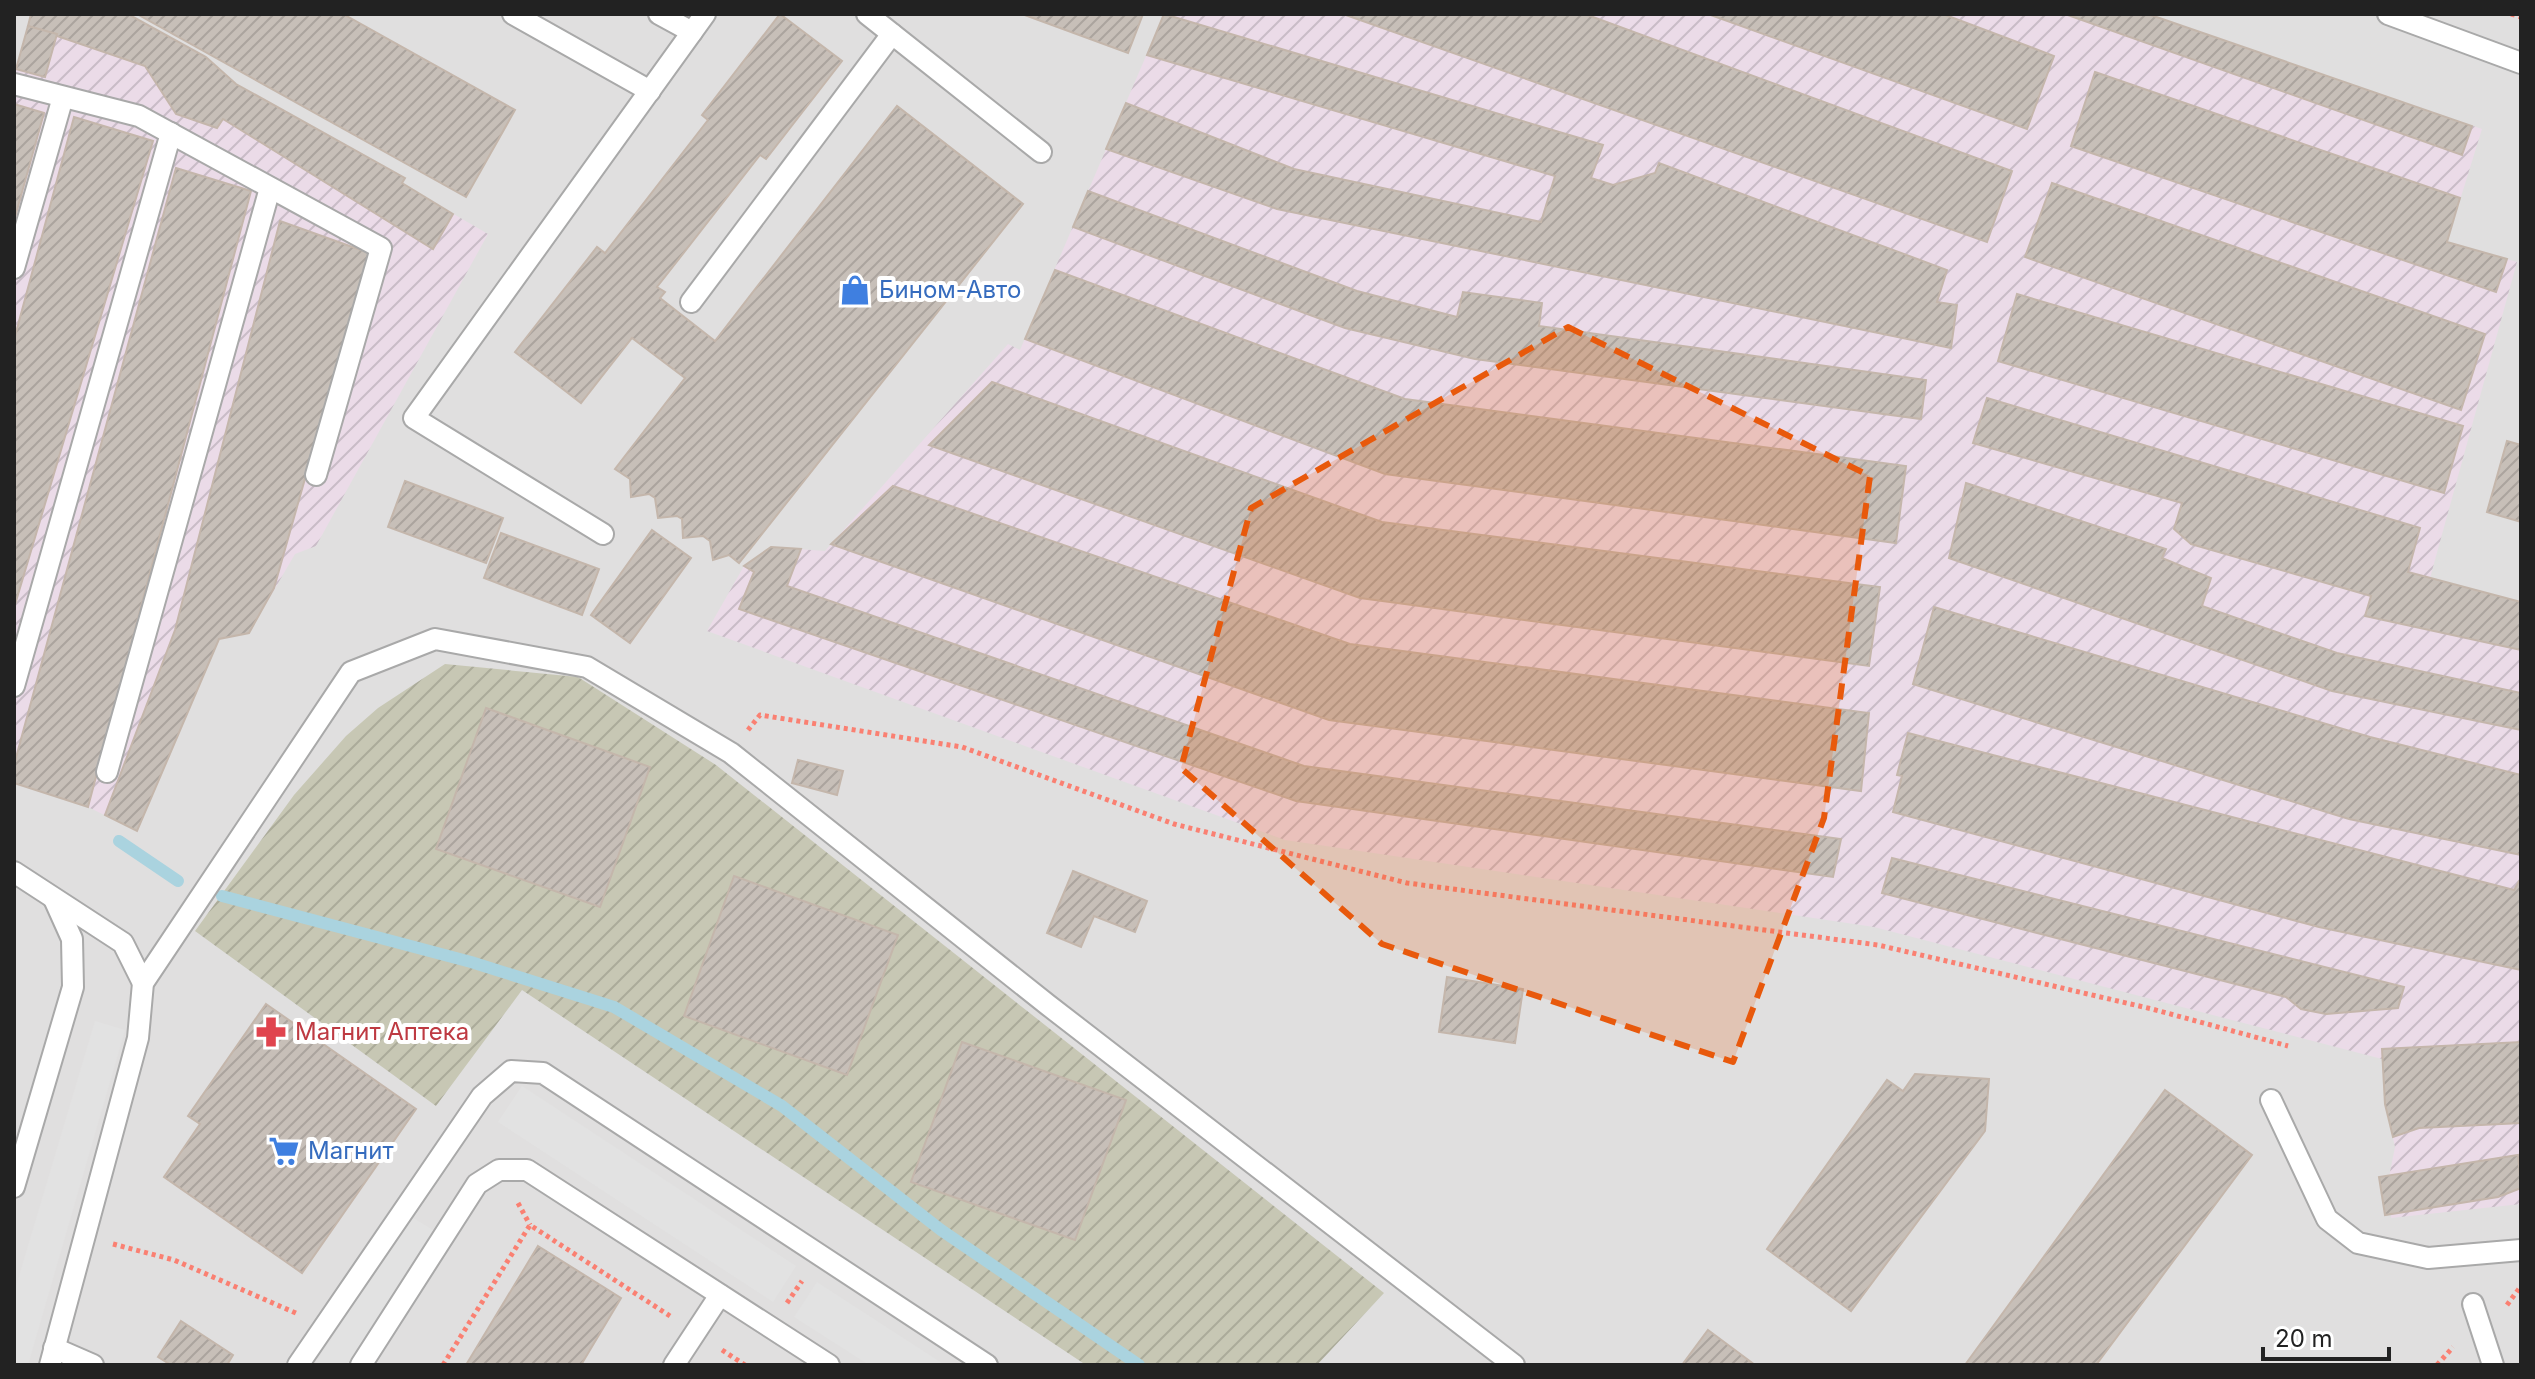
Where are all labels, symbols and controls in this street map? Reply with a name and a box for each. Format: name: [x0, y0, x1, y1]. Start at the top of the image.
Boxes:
shop icon: Бином-Авто: [838, 273, 872, 307]
place label: Бином-Авто: [879, 275, 1021, 304]
pharmacy icon: Магнит Аптека: [254, 1015, 288, 1049]
place label: Магнит Аптека: [295, 1017, 469, 1046]
supermarket icon: Магнит: [267, 1134, 301, 1168]
place label: Магнит: [308, 1136, 394, 1165]
scale bar: [2263, 1311, 2389, 1361]
text: 20 m: [2275, 1324, 2333, 1353]

